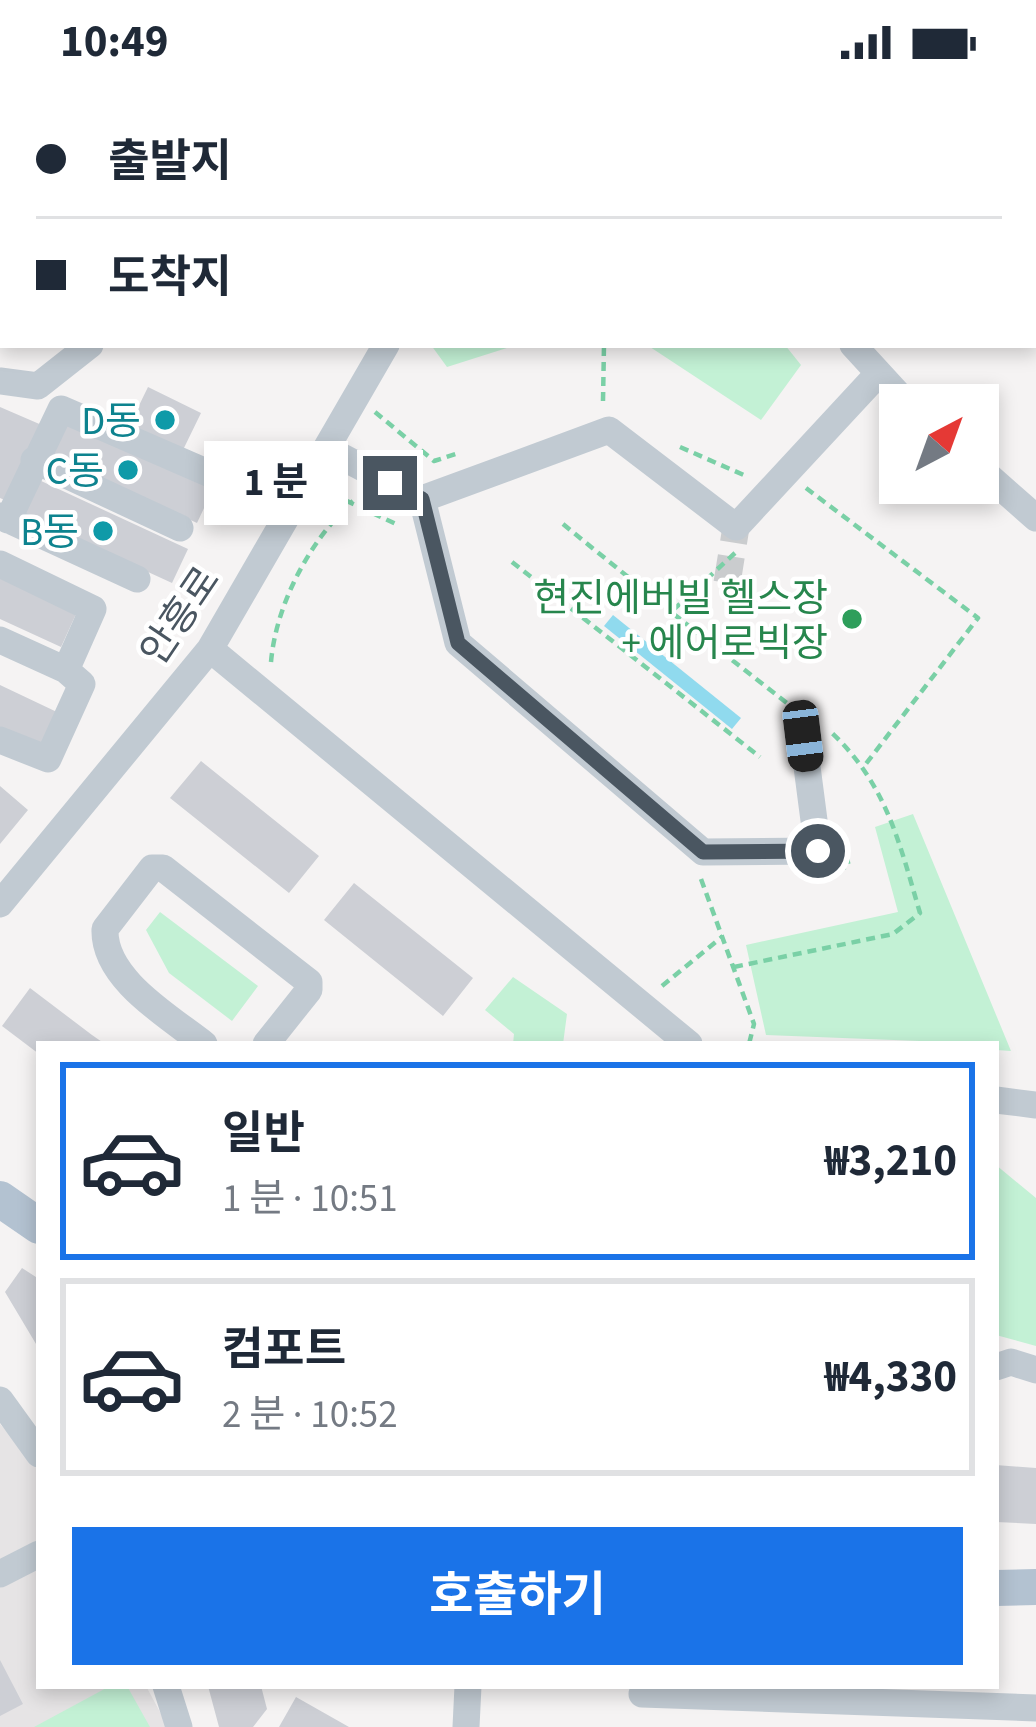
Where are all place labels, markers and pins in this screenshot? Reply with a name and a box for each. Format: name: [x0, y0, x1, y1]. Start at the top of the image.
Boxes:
place label: D동: [81, 394, 141, 450]
marker: D동: [152, 407, 178, 433]
place label: C동: [46, 444, 104, 500]
marker: C동: [115, 457, 141, 483]
place label: B동: [20, 505, 79, 561]
marker: B동: [90, 518, 116, 544]
place label: 현진에버빌 헬스장 + 에어로빅장: [533, 571, 828, 672]
marker: 현진에버빌 헬스장 + 에어로빅장: [839, 606, 865, 632]

